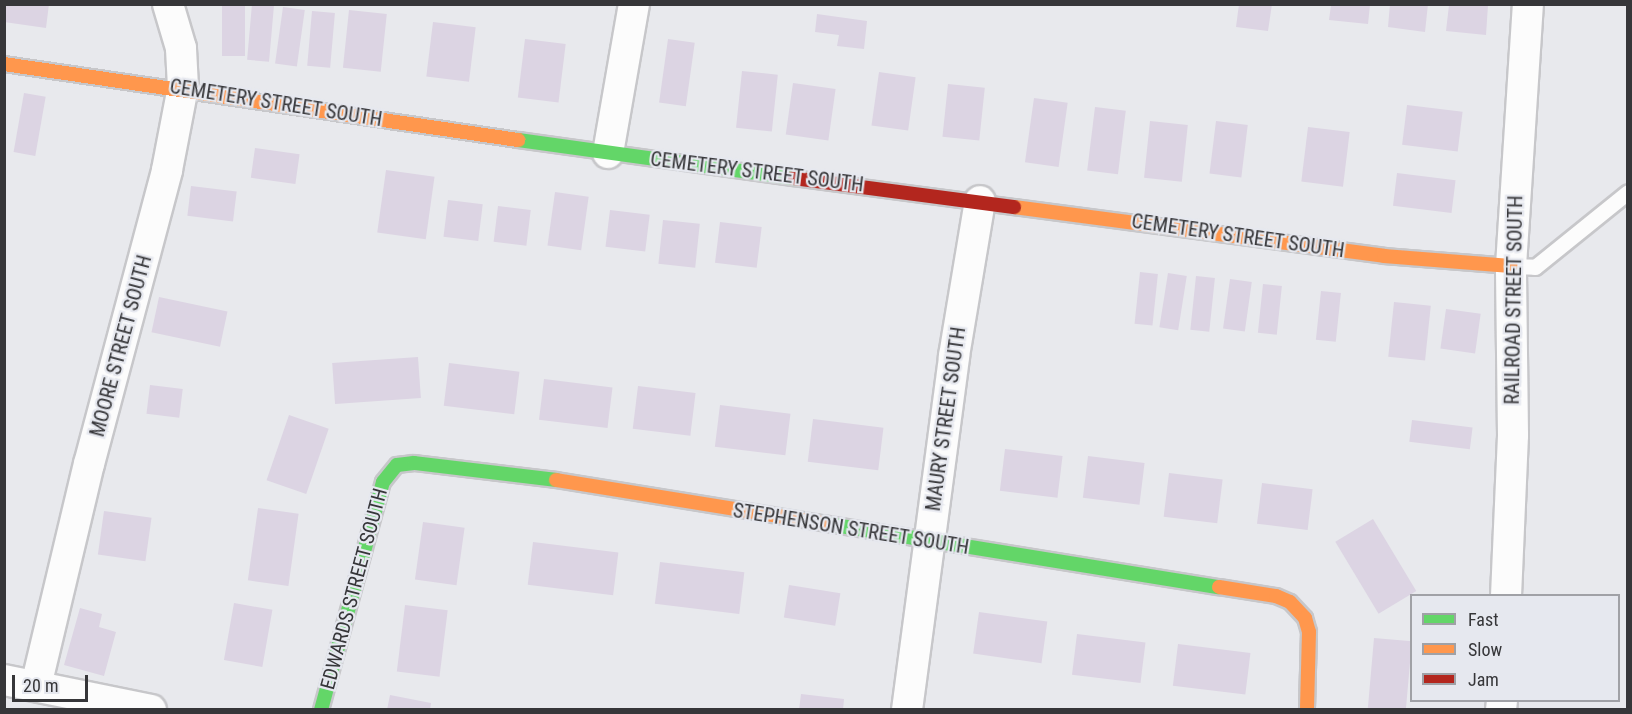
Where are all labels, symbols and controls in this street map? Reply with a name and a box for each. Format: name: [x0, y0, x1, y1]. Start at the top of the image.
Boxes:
street label: CEMETERY STREET SOUTH: [168, 74, 384, 132]
street label: CEMETERY STREET SOUTH: [649, 147, 865, 197]
street label: RAILROAD STREET SOUTH: [1500, 195, 1528, 405]
street label: CEMETERY STREET SOUTH: [1130, 209, 1346, 263]
street label: MOORE STREET SOUTH: [85, 252, 157, 440]
street label: MAURY STREET SOUTH: [921, 325, 971, 513]
street label: EDWARDS STREET SOUTH: [316, 486, 392, 692]
street label: STEPHENSON STREET SOUTH: [731, 498, 971, 560]
legend: [1410, 594, 1620, 702]
text: Fast: [1468, 609, 1499, 630]
text: Slow: [1468, 639, 1502, 660]
scale bar: [15, 663, 92, 701]
text: Jam: [1468, 669, 1499, 690]
text: 20 m: [23, 675, 58, 696]

